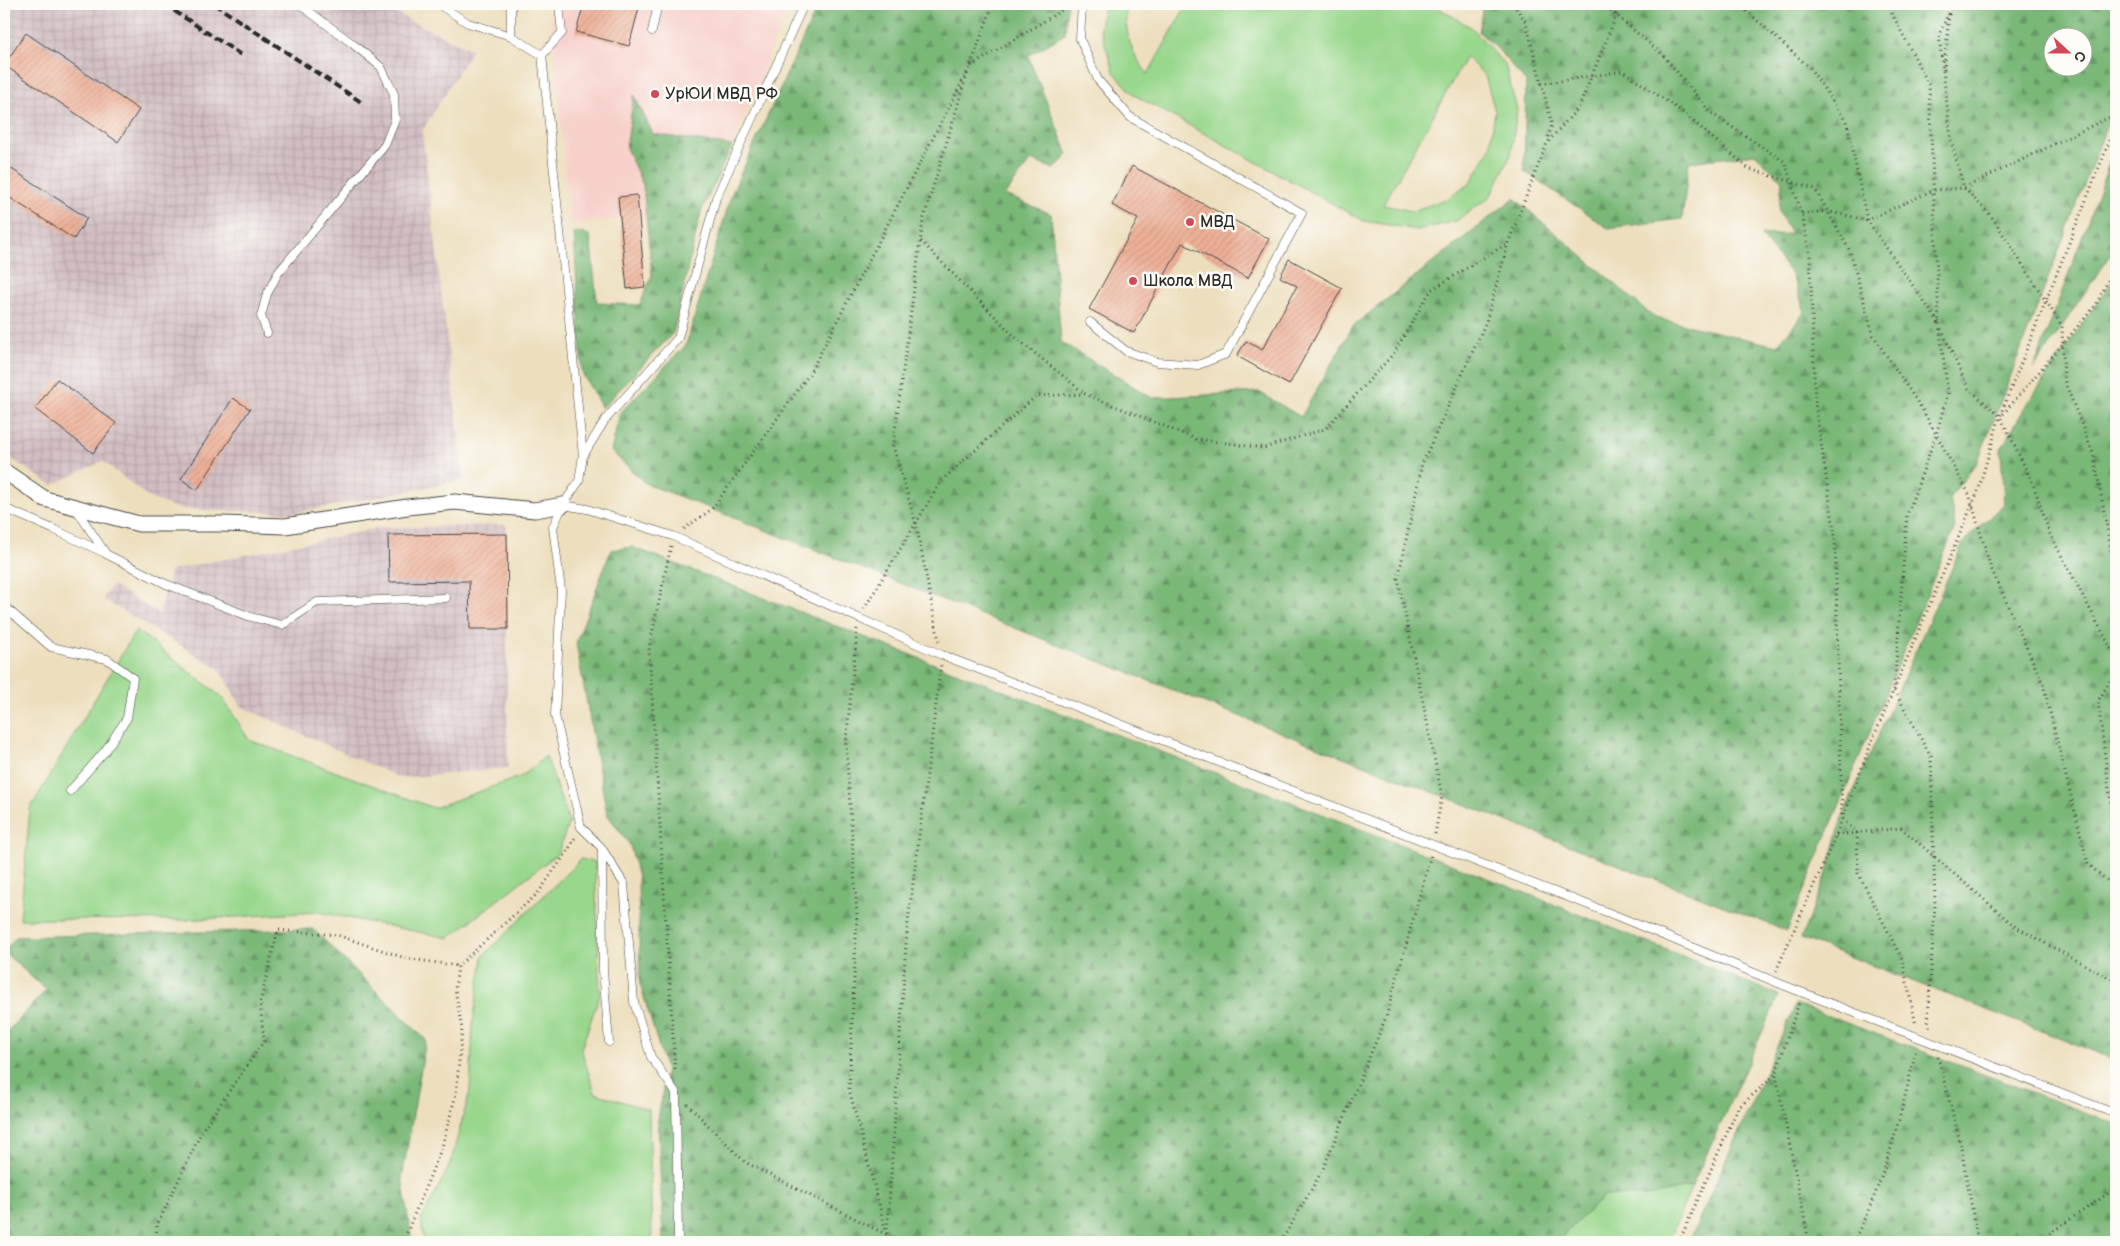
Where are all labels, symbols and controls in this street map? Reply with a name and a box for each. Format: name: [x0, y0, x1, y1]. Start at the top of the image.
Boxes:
north arrow: [2042, 28, 2092, 78]
text: С: [2070, 49, 2089, 64]
place label: УрЮИ МВД РФ: [665, 85, 778, 104]
marker: УрЮИ МВД РФ: [649, 88, 661, 100]
place label: МВД: [1200, 213, 1235, 232]
marker: МВД: [1184, 216, 1196, 228]
place label: Школа МВД: [1143, 272, 1233, 291]
marker: Школа МВД: [1127, 275, 1139, 287]

